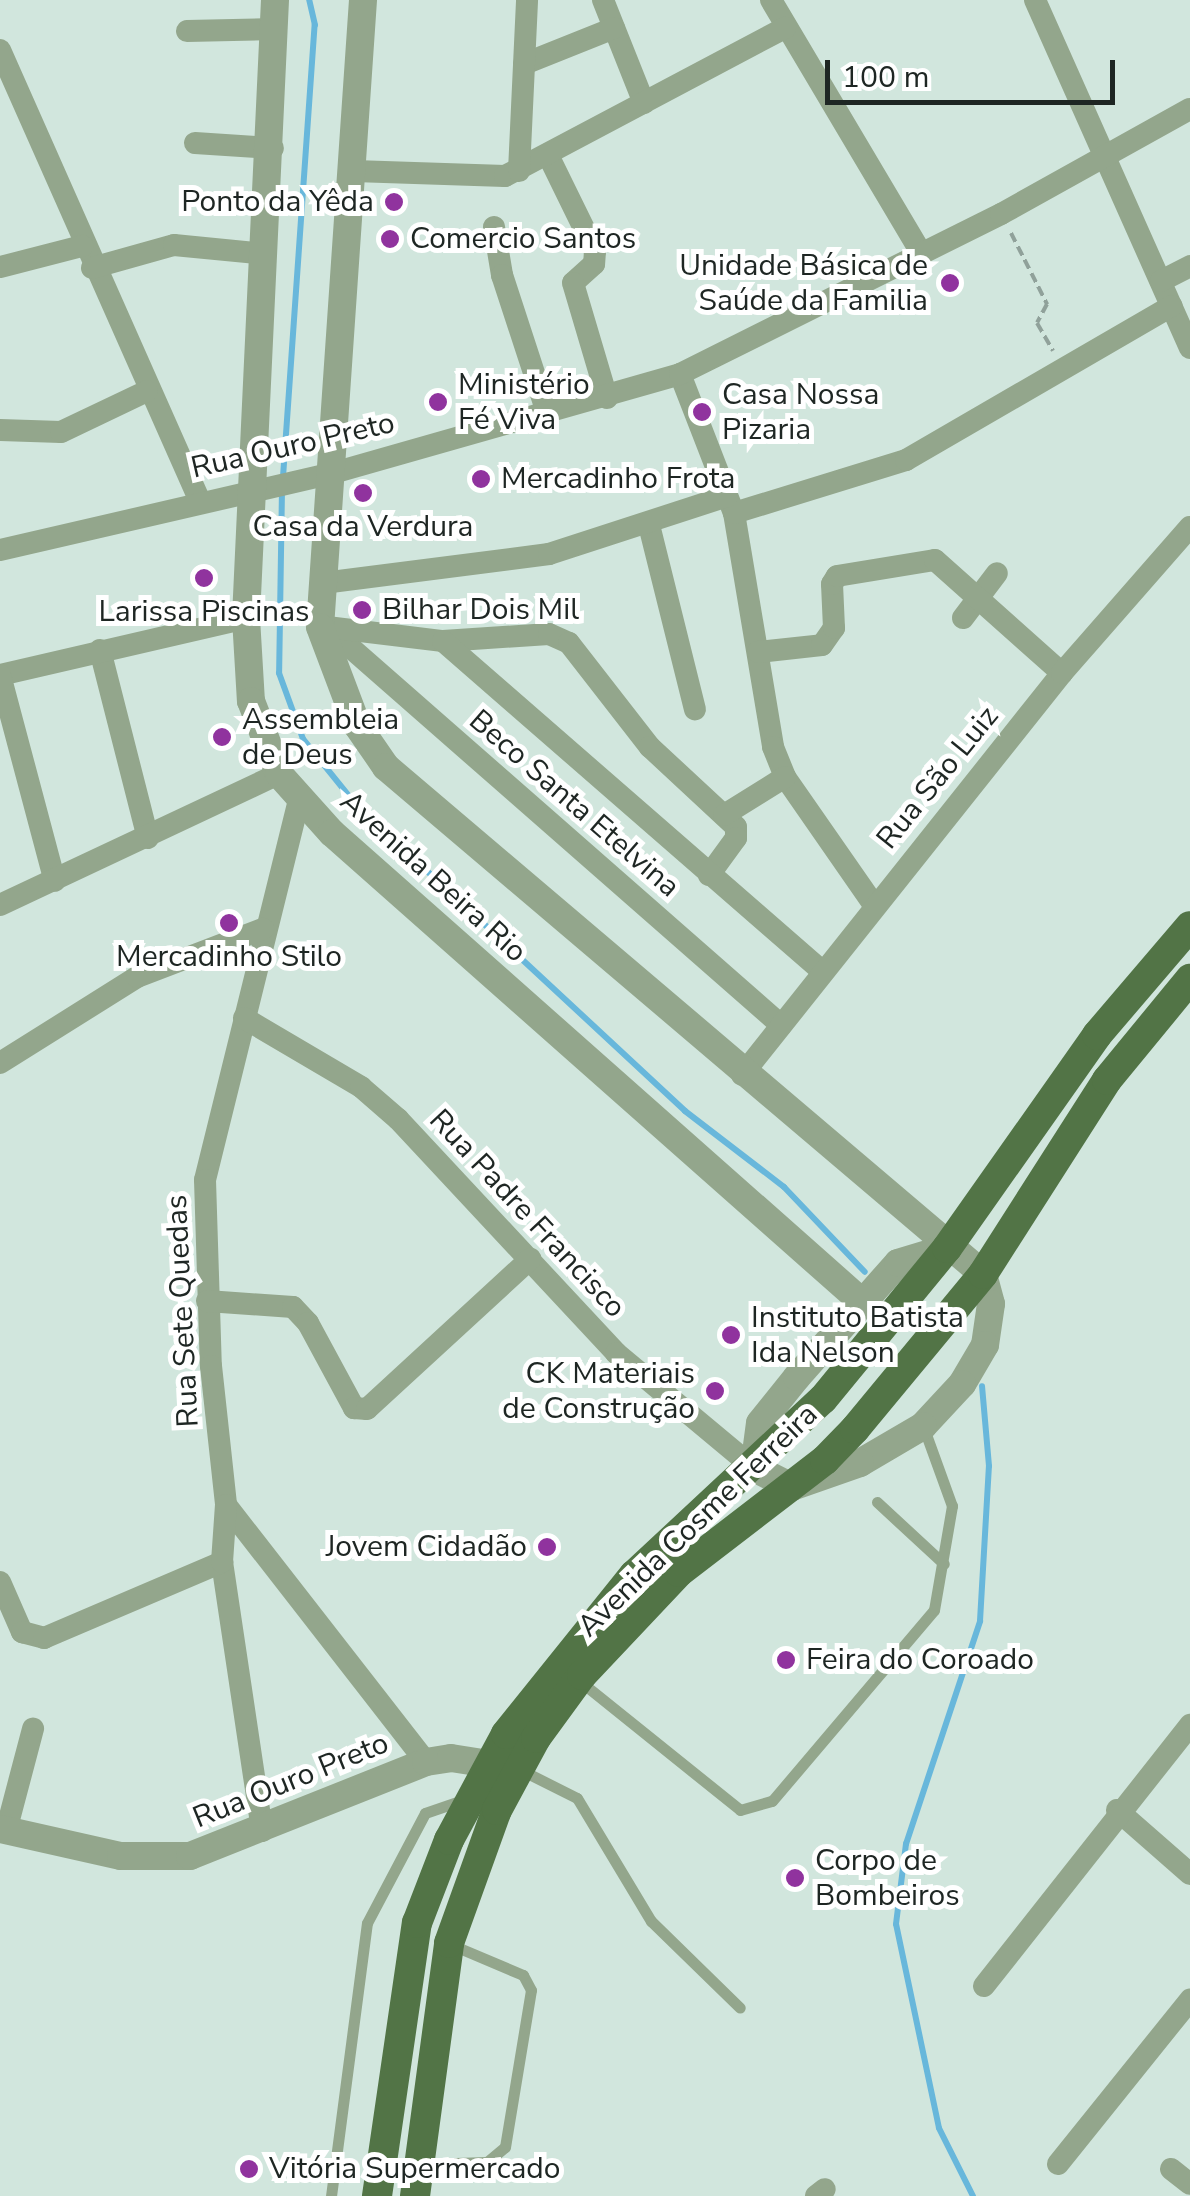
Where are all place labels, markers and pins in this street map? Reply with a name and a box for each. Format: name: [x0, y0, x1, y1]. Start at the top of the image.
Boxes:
place label: Ponto da Yêda: [181, 184, 374, 220]
marker: Ponto da Yêda: [383, 191, 405, 213]
place label: Comercio Santos: [410, 221, 636, 257]
marker: Comercio Santos: [379, 228, 401, 250]
place label: Unidade Básica de Saúde da Familia: [679, 248, 928, 318]
marker: Unidade Básica de Saúde da Familia: [937, 270, 963, 296]
place label: Ministério Fé Viva: [458, 367, 590, 438]
place label: Casa Nossa Pizaria: [722, 377, 879, 448]
marker: Ministério Fé Viva: [427, 391, 449, 413]
marker: Casa Nossa Pizaria: [691, 401, 713, 423]
place label: Mercadinho Frota: [501, 461, 735, 497]
marker: Mercadinho Frota: [470, 468, 492, 490]
marker: Casa da Verdura: [352, 482, 374, 504]
place label: Casa da Verdura: [253, 509, 473, 545]
marker: Larissa Piscinas: [193, 567, 215, 589]
place label: Bilhar Dois Mil: [382, 592, 579, 628]
place label: Larissa Piscinas: [99, 594, 309, 630]
marker: Bilhar Dois Mil: [351, 599, 373, 621]
place label: Assembleia de Deus: [242, 702, 399, 772]
marker: Assembleia de Deus: [211, 726, 233, 748]
marker: Mercadinho Stilo: [218, 912, 240, 934]
place label: Mercadinho Stilo: [116, 939, 342, 975]
place label: Instituto Batista Ida Nelson: [751, 1300, 964, 1370]
marker: Instituto Batista Ida Nelson: [720, 1324, 742, 1346]
place label: CK Materiais de Construção: [502, 1356, 695, 1426]
marker: CK Materiais de Construção: [704, 1380, 726, 1402]
place label: Jovem Cidadão: [326, 1529, 527, 1565]
marker: Jovem Cidadão: [536, 1536, 558, 1558]
place label: Feira do Coroado: [806, 1642, 1034, 1678]
marker: Feira do Coroado: [775, 1649, 797, 1671]
place label: Corpo de Bombeiros: [815, 1843, 960, 1914]
marker: Corpo de Bombeiros: [784, 1867, 806, 1889]
place label: Vitória Supermercado: [269, 2151, 560, 2187]
marker: Vitória Supermercado: [238, 2158, 260, 2180]

